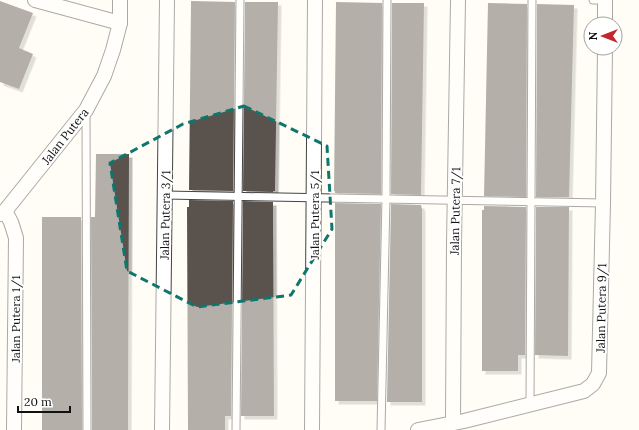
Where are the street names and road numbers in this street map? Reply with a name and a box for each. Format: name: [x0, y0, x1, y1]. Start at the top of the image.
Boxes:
street label: Jalan Putera: [38, 105, 92, 168]
street label: Jalan Putera 7/1: [447, 167, 464, 256]
street label: Jalan Putera 3/1: [157, 170, 174, 261]
street label: Jalan Putera 5/1: [307, 170, 323, 261]
street label: Jalan Putera 9/1: [593, 263, 610, 354]
street label: Jalan Putera 1/1: [8, 275, 24, 364]

